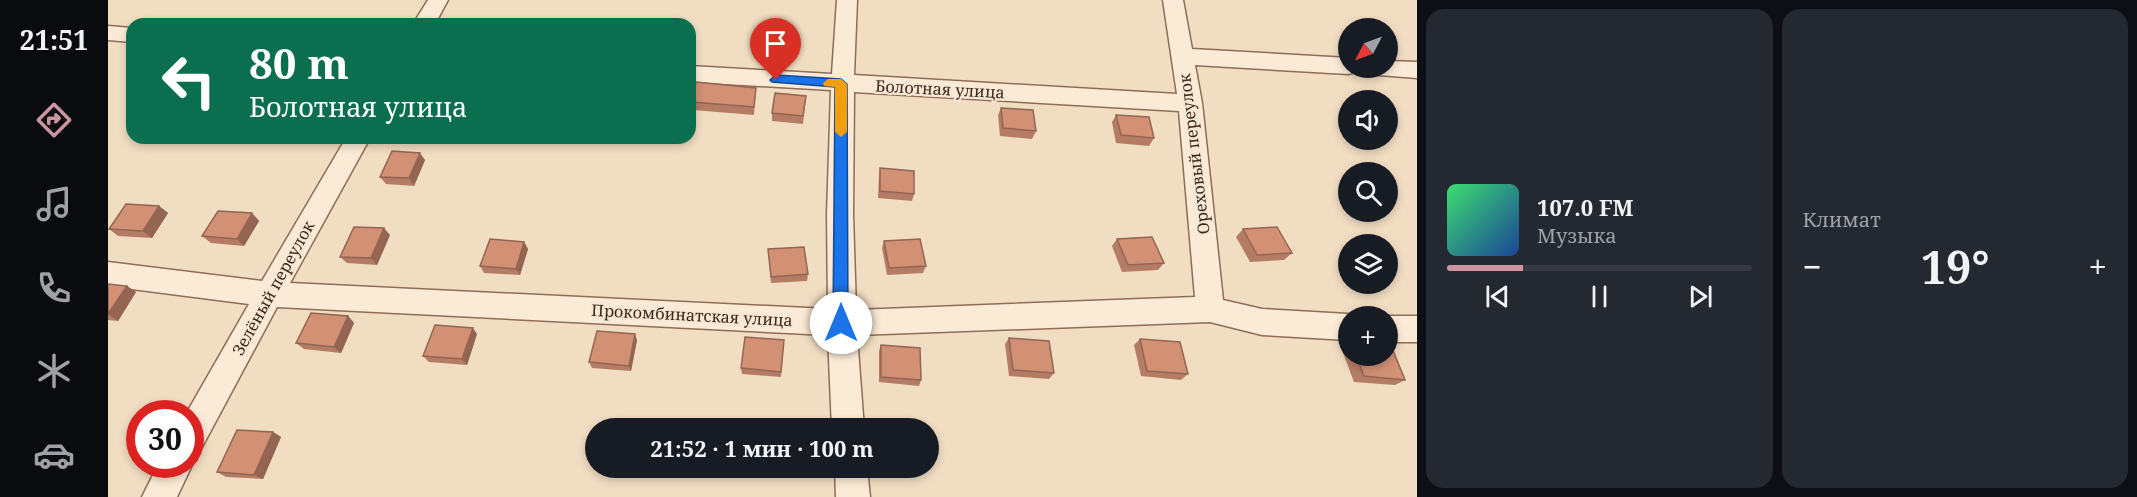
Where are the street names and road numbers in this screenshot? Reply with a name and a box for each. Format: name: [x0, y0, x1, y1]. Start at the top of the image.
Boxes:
street label: Ореховый переулок: [1173, 72, 1215, 235]
street label: Болотная улица: [875, 75, 1005, 103]
street label: Зелёный переулок: [227, 216, 319, 359]
street label: Прокомбинатская улица: [591, 299, 793, 331]

